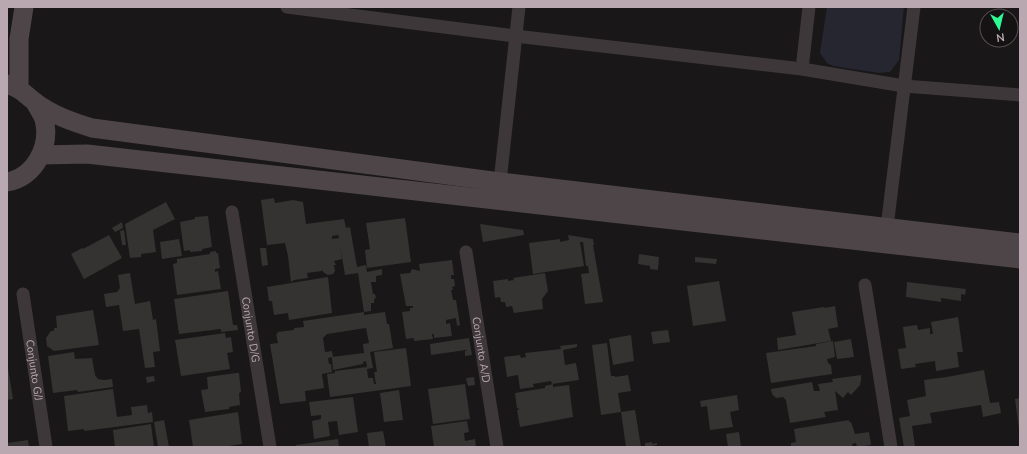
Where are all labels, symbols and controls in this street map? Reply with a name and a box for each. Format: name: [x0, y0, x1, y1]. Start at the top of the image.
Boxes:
north arrow: [979, 8, 1019, 48]
text: N: [995, 29, 1005, 45]
street label: Conjunto D/G: [238, 296, 264, 363]
street label: Conjunto A/D: [469, 316, 494, 384]
street label: Conjunto G/J: [22, 339, 46, 402]

